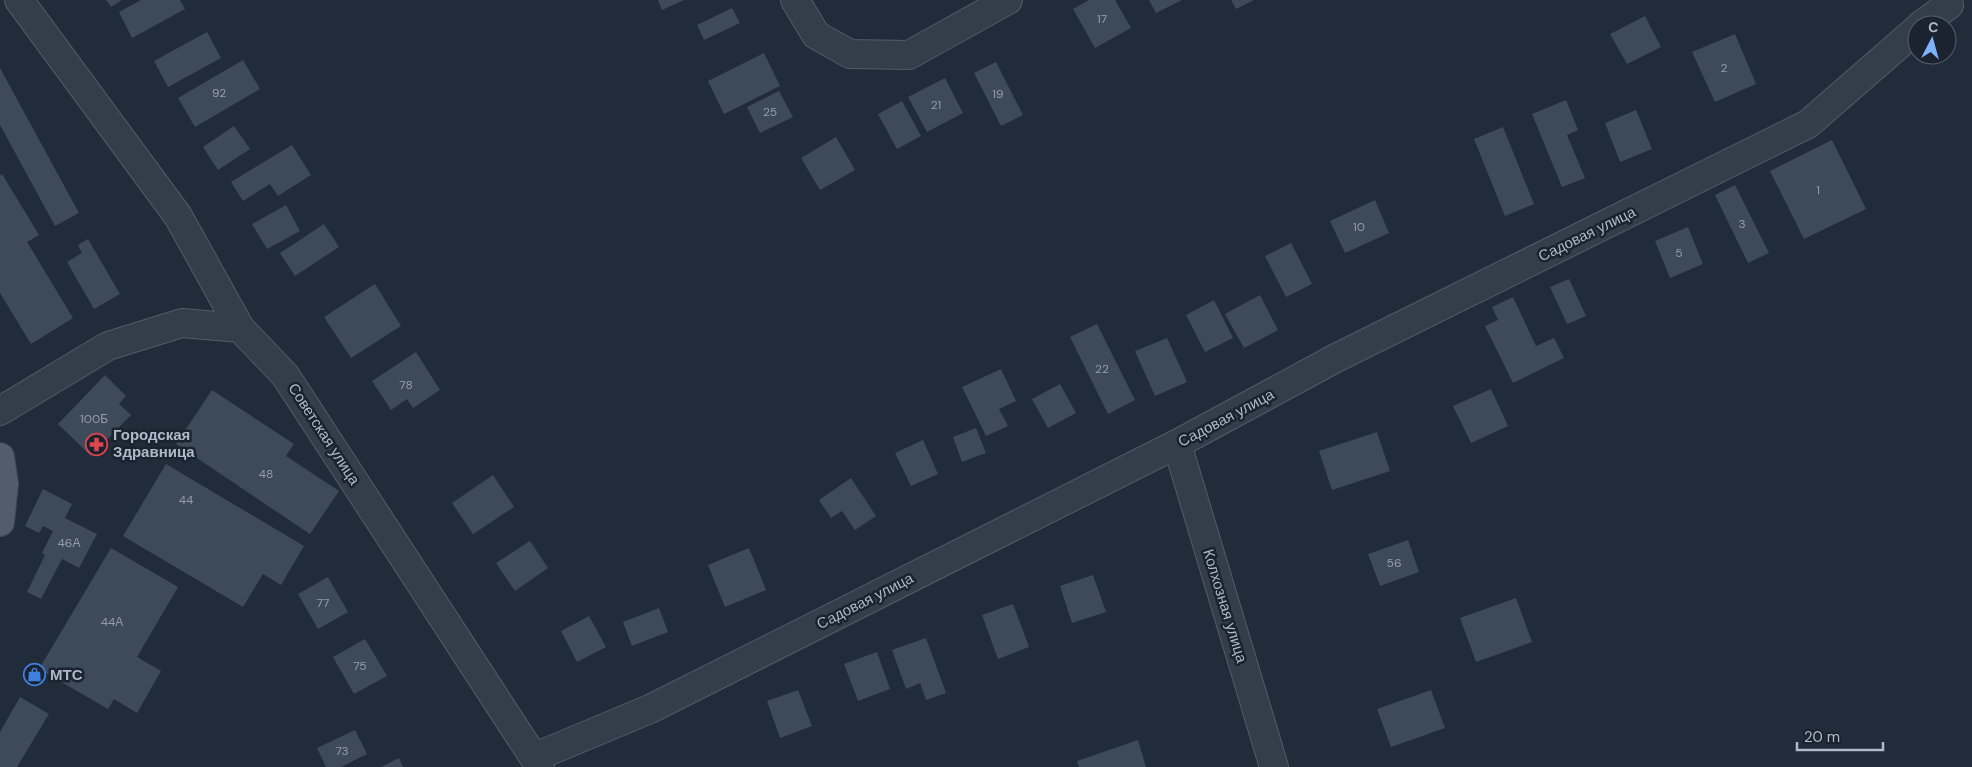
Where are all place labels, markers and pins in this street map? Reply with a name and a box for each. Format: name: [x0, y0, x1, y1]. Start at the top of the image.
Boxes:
place label: Городская Здравница: [113, 425, 195, 462]
pharmacy icon: Городская Здравница: [85, 432, 109, 456]
shop icon: МТС: [22, 663, 46, 687]
place label: МТС: [50, 665, 83, 685]

